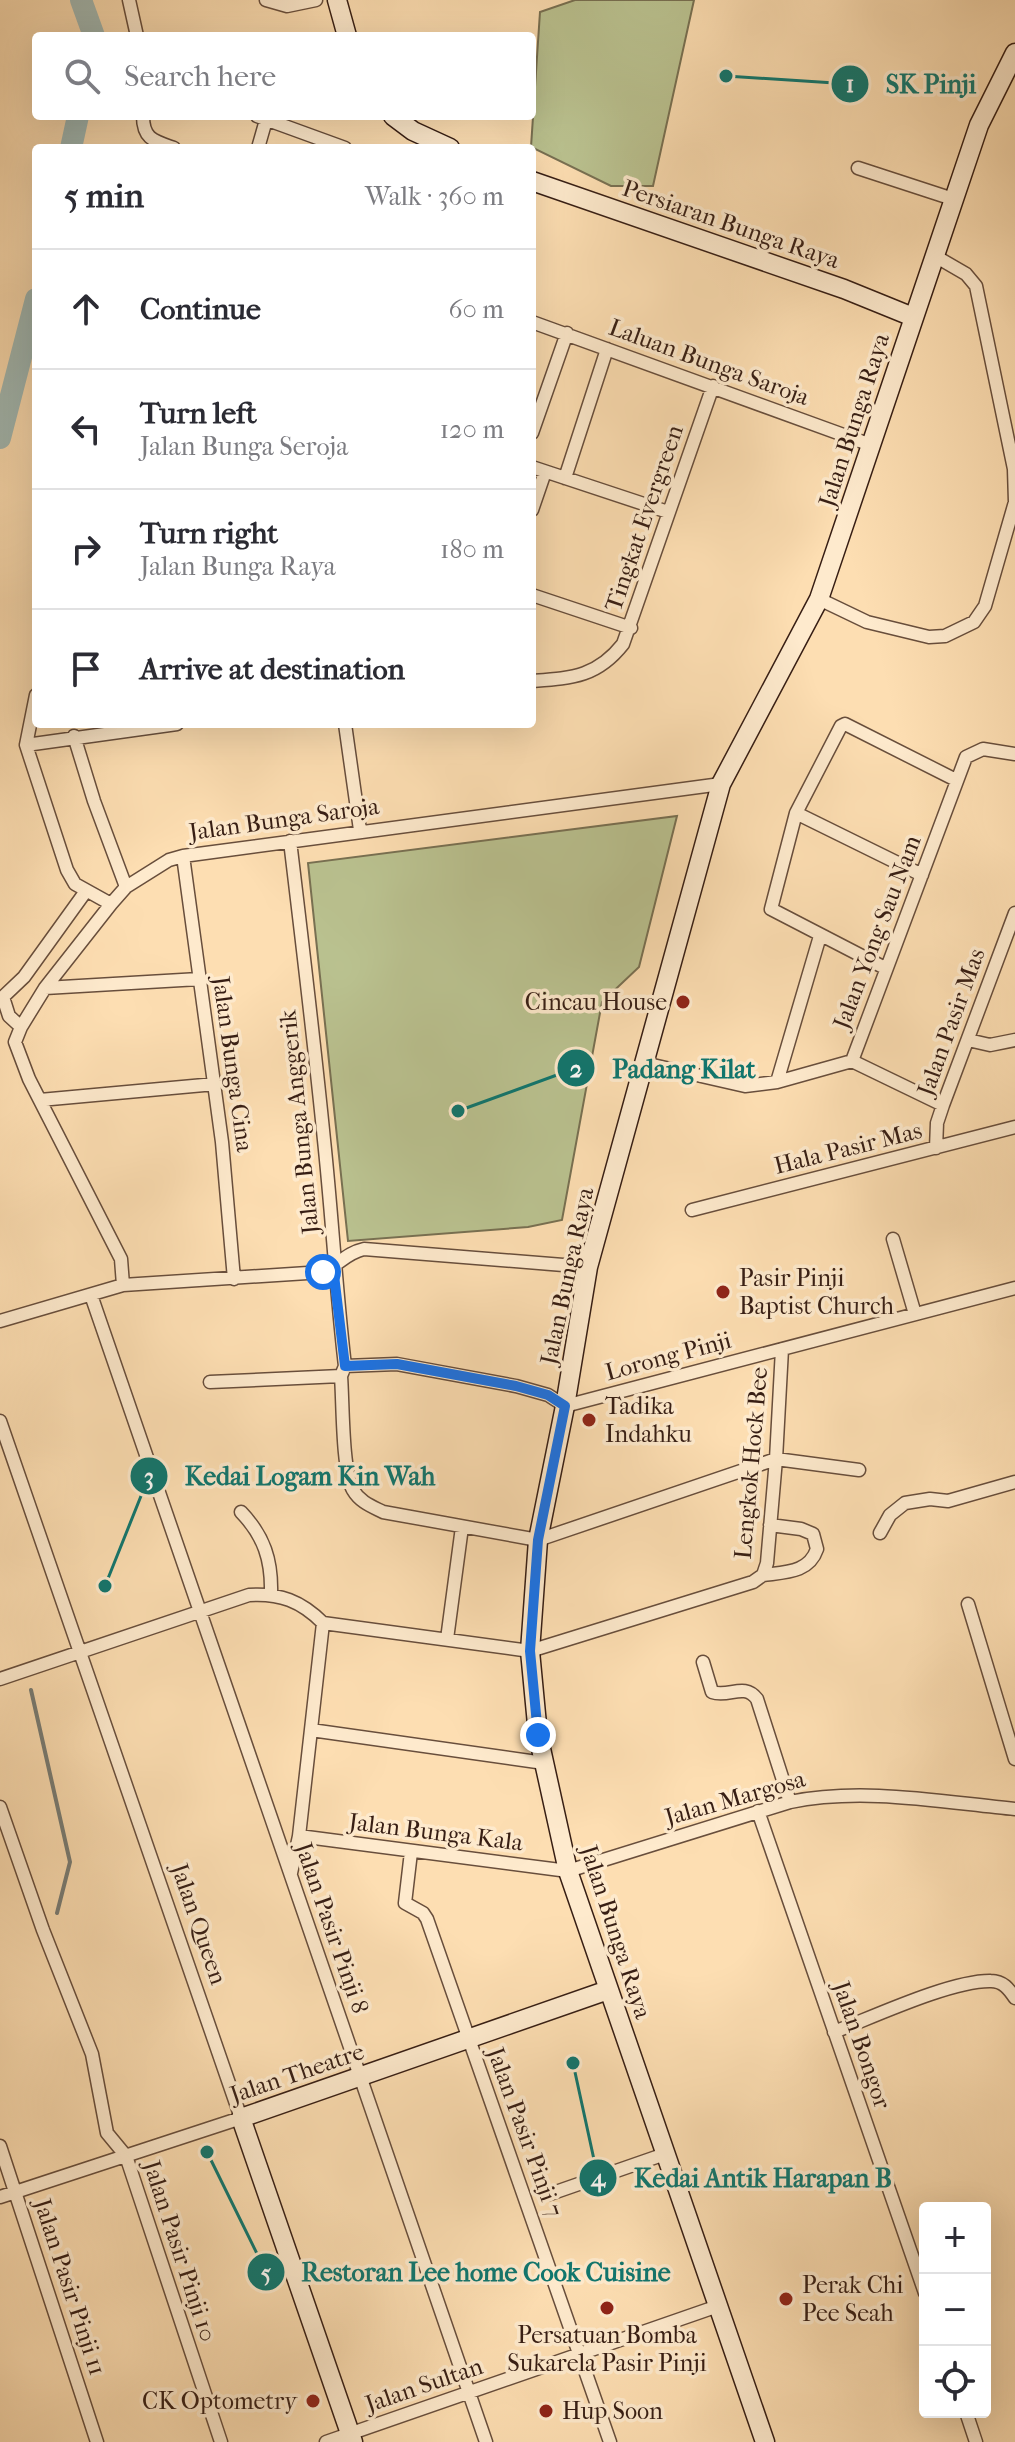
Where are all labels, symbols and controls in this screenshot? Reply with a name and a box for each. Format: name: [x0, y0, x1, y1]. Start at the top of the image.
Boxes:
search box: [32, 32, 536, 120]
icon: search: [60, 54, 104, 98]
text: Search here: [124, 59, 276, 94]
callout: SK Pinji: [830, 59, 993, 109]
text: SK Pinji: [886, 69, 977, 100]
text: 1: [846, 70, 854, 98]
street label: Persiaran Bunga Raya: [619, 174, 844, 275]
text: 5 min: [64, 176, 144, 216]
text: Walk · 360 m: [365, 181, 504, 212]
icon: ahead: [64, 287, 108, 331]
text: Continue: [140, 292, 261, 327]
text: 60 m: [448, 294, 504, 325]
street label: Laluan Bunga Saroja: [605, 313, 814, 412]
street label: Jalan Bunga Raya: [812, 329, 896, 512]
text: Turn left: [140, 396, 257, 431]
icon: left: [64, 407, 108, 451]
text: 120 m: [440, 414, 504, 445]
street label: Tingkat Evergreen: [599, 421, 689, 615]
text: Jalan Bunga Seroja: [140, 431, 348, 462]
text: Turn right: [140, 516, 278, 551]
icon: right: [64, 527, 108, 571]
text: 180 m: [440, 534, 504, 565]
text: Jalan Bunga Raya: [140, 551, 336, 582]
icon: arrive: [64, 647, 108, 691]
text: Arrive at destination: [140, 652, 405, 687]
street label: Jalan Bunga Saroja: [185, 792, 382, 846]
street label: Jalan Yong Sau Nam: [826, 831, 927, 1035]
street label: Jalan Pasir Mas: [911, 944, 991, 1101]
street label: Jalan Bunga Cina: [207, 973, 259, 1154]
place label: Cincau House: [525, 988, 667, 1016]
marker: Cincau House: [674, 993, 692, 1011]
street label: Jalan Bunga Anggerik: [273, 1008, 325, 1237]
callout: Padang Kilat: [556, 1043, 771, 1093]
text: Padang Kilat: [612, 1054, 756, 1085]
text: 2: [570, 1055, 582, 1083]
street label: Hala Pasir Mas: [771, 1116, 925, 1180]
street label: Jalan Bunga Raya: [534, 1184, 600, 1369]
route start: [305, 1254, 341, 1290]
place label: Pasir Pinji Baptist Church: [739, 1264, 894, 1320]
marker: Pasir Pinji Baptist Church: [714, 1283, 732, 1301]
street label: Lorong Pinji: [602, 1326, 734, 1386]
street label: Lengkok Hock Bee: [729, 1366, 773, 1560]
place label: Tadika Indahku: [605, 1392, 692, 1448]
marker: Tadika Indahku: [580, 1411, 598, 1429]
callout: Kedai Logam Kin Wah: [129, 1451, 451, 1501]
text: Kedai Logam Kin Wah: [185, 1461, 436, 1492]
text: 3: [144, 1463, 154, 1491]
route end: [520, 1717, 556, 1753]
street label: Jalan Margosa: [660, 1764, 809, 1832]
street label: Jalan Bunga Kala: [345, 1807, 526, 1857]
street label: Jalan Pasir Pinji 8: [289, 1837, 374, 2017]
street label: Jalan Bunga Raya: [574, 1840, 658, 2023]
street label: Jalan Queen: [165, 1858, 233, 1988]
street label: Jalan Bongor: [826, 1976, 897, 2113]
street label: Jalan Theatre: [224, 2037, 368, 2110]
street label: Jalan Pasir Pinji 7: [481, 2041, 569, 2221]
callout: Kedai Antik Harapan B: [578, 2153, 908, 2203]
street label: Jalan Pasir Pinji 10: [137, 2155, 222, 2345]
text: Kedai Antik Harapan B: [634, 2163, 892, 2194]
text: 4: [590, 2164, 607, 2193]
street label: Jalan Pasir Pinji 11: [28, 2193, 112, 2379]
map controls: [919, 2202, 991, 2418]
button: +: [919, 2202, 991, 2274]
callout: Restoran Lee home Cook Cuisine: [246, 2247, 687, 2297]
text: Restoran Lee home Cook Cuisine: [301, 2257, 671, 2288]
text: 5: [261, 2259, 271, 2287]
place label: Perak Chi Pee Seah: [802, 2271, 903, 2327]
button: −: [919, 2274, 991, 2346]
marker: Perak Chi Pee Seah: [777, 2290, 795, 2308]
marker: Persatuan Bomba Sukarela Pasir Pinji: [598, 2299, 616, 2317]
place label: Persatuan Bomba Sukarela Pasir Pinji: [507, 2321, 707, 2377]
button: locate: [919, 2346, 991, 2418]
street label: Jalan Sultan: [360, 2352, 486, 2419]
place label: CK Optometry: [142, 2387, 298, 2415]
marker: CK Optometry: [304, 2392, 322, 2410]
place label: Hup Soon: [562, 2397, 663, 2425]
marker: Hup Soon: [537, 2402, 555, 2420]

